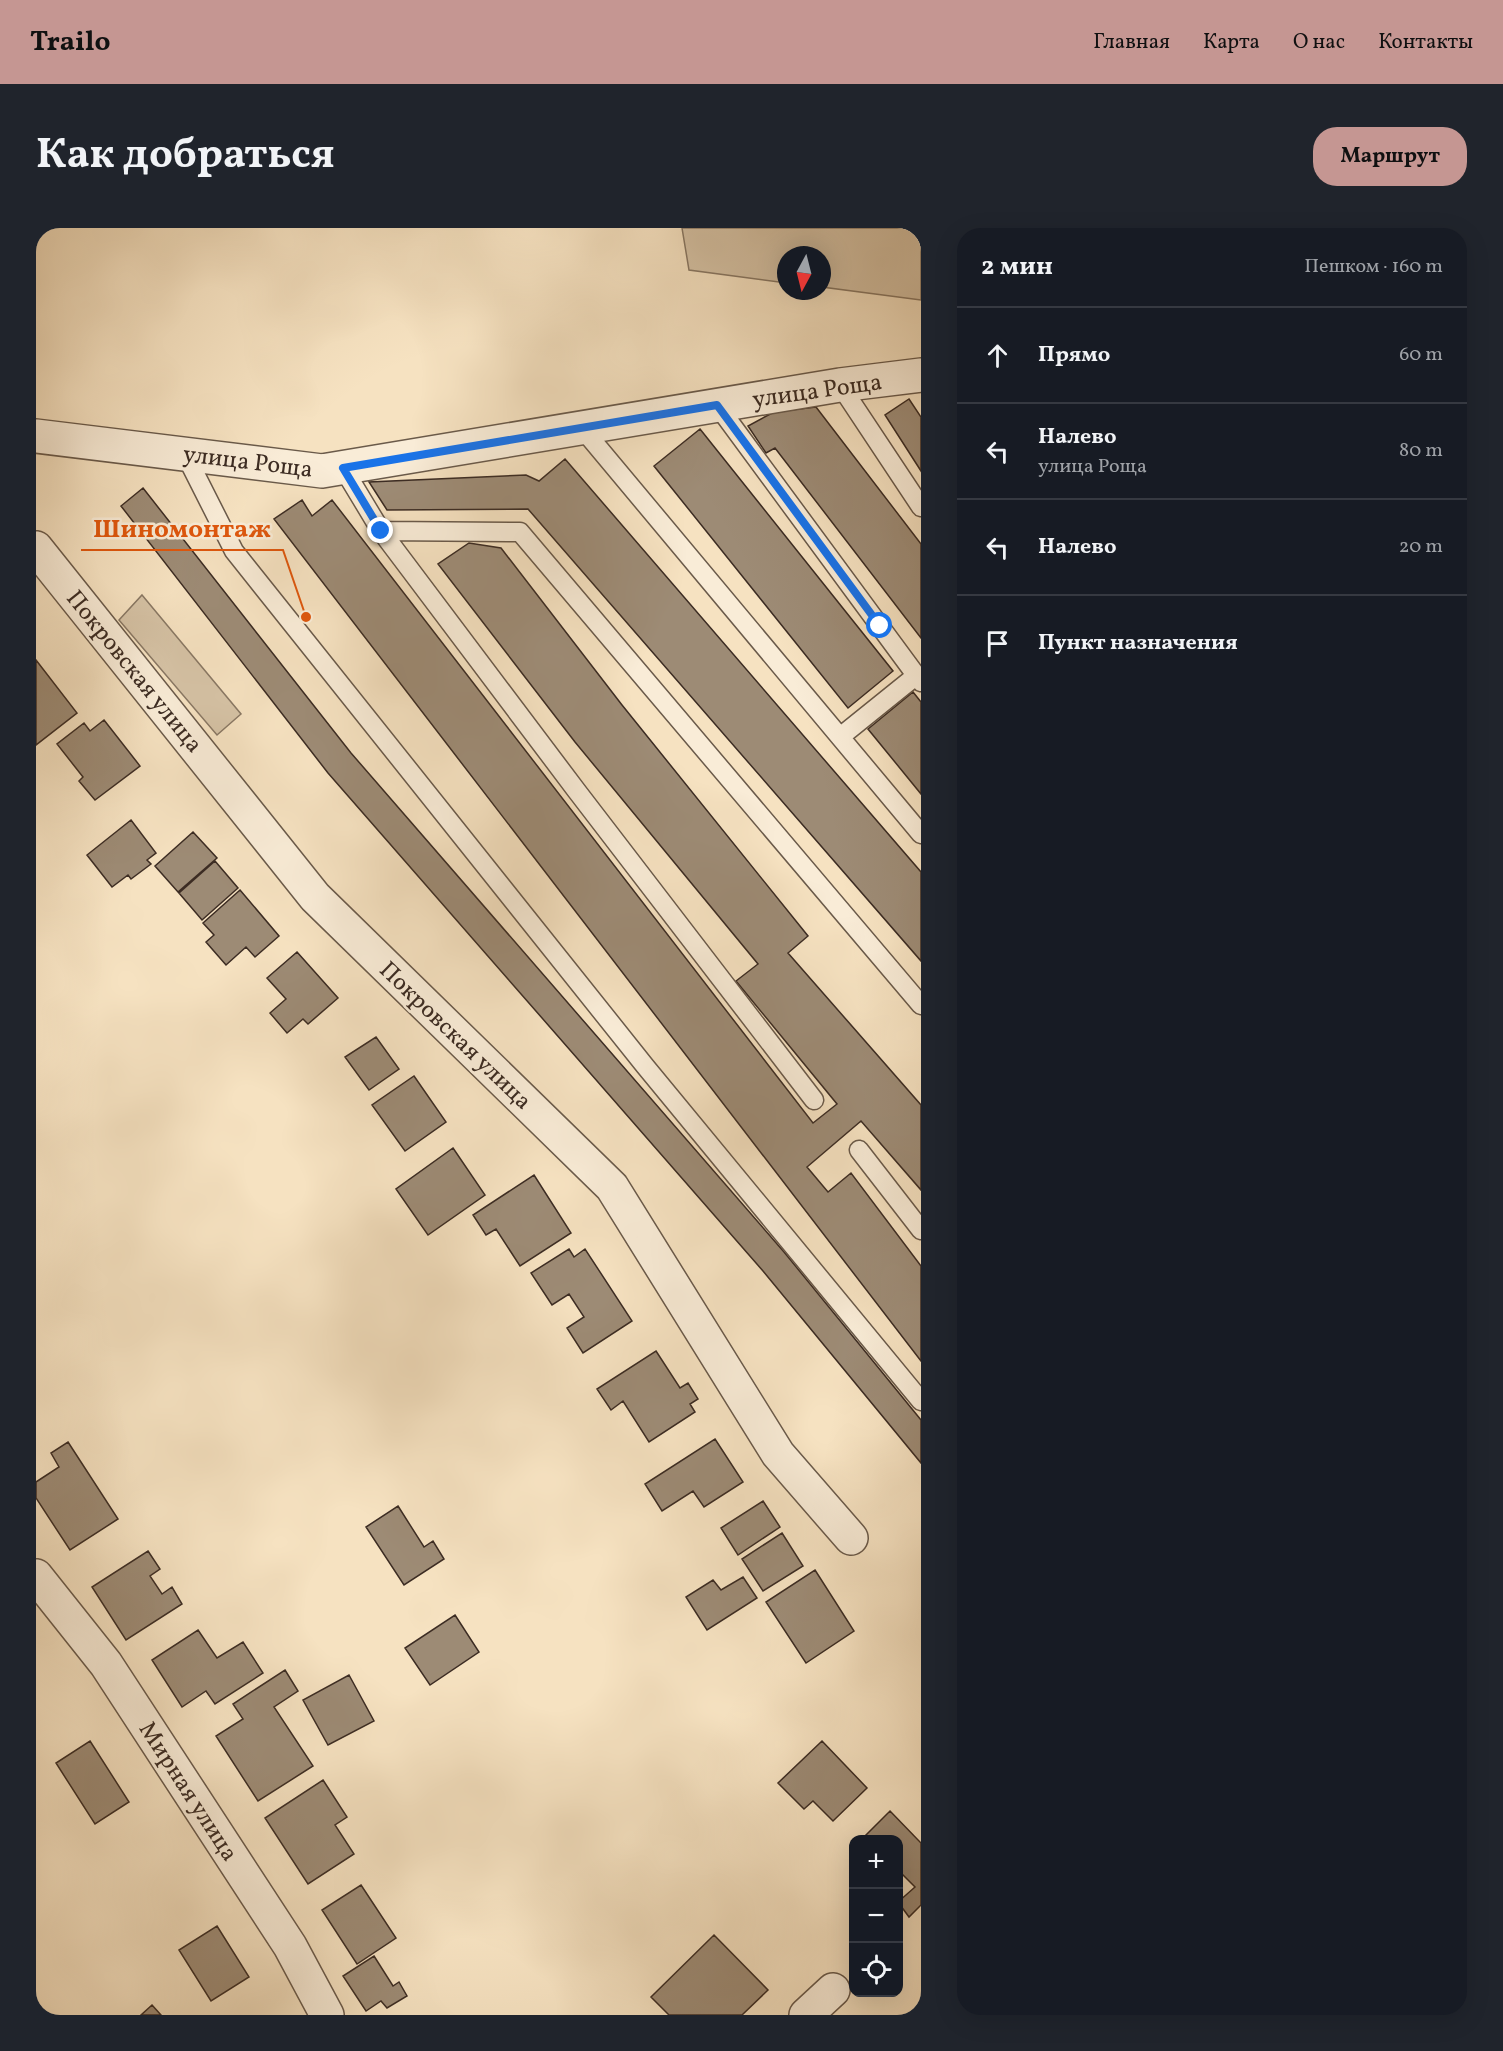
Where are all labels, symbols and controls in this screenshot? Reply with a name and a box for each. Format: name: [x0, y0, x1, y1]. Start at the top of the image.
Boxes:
text: Trailo: [30, 23, 111, 62]
text: Главная: [1093, 28, 1170, 57]
text: Карта: [1203, 28, 1260, 57]
text: О нас: [1293, 28, 1345, 57]
text: Контакты: [1378, 28, 1473, 57]
text: Как добраться: [36, 127, 335, 186]
button: Маршрут: [1313, 127, 1467, 186]
north arrow: [777, 246, 831, 300]
text: 2 мин: [981, 249, 1053, 285]
text: Пешком · 160 m: [1304, 253, 1443, 281]
icon: ahead: [981, 339, 1014, 372]
text: Прямо: [1038, 340, 1110, 371]
text: 60 m: [1399, 341, 1443, 369]
street label: улица Роща: [750, 366, 884, 418]
text: Налево: [1038, 422, 1117, 453]
icon: left: [981, 435, 1014, 468]
text: 80 m: [1399, 437, 1443, 465]
street label: улица Роща: [181, 438, 315, 488]
text: улица Роща: [1038, 453, 1147, 481]
callout: Шиномонтаж: [81, 506, 283, 550]
text: Шиномонтаж: [93, 512, 271, 548]
route end: [367, 517, 393, 543]
icon: left: [981, 531, 1014, 564]
text: Налево: [1038, 532, 1117, 563]
text: 20 m: [1399, 533, 1443, 561]
street label: Покровская улица: [57, 583, 210, 761]
route start: [866, 612, 892, 638]
icon: arrive: [981, 627, 1014, 660]
text: Пункт назначения: [1038, 628, 1238, 659]
street label: Покровская улица: [371, 954, 539, 1118]
street label: Мирная улица: [129, 1715, 245, 1869]
map controls: [849, 1835, 903, 1997]
button: +: [849, 1835, 903, 1889]
button: −: [849, 1889, 903, 1943]
button: locate: [849, 1943, 903, 1997]

